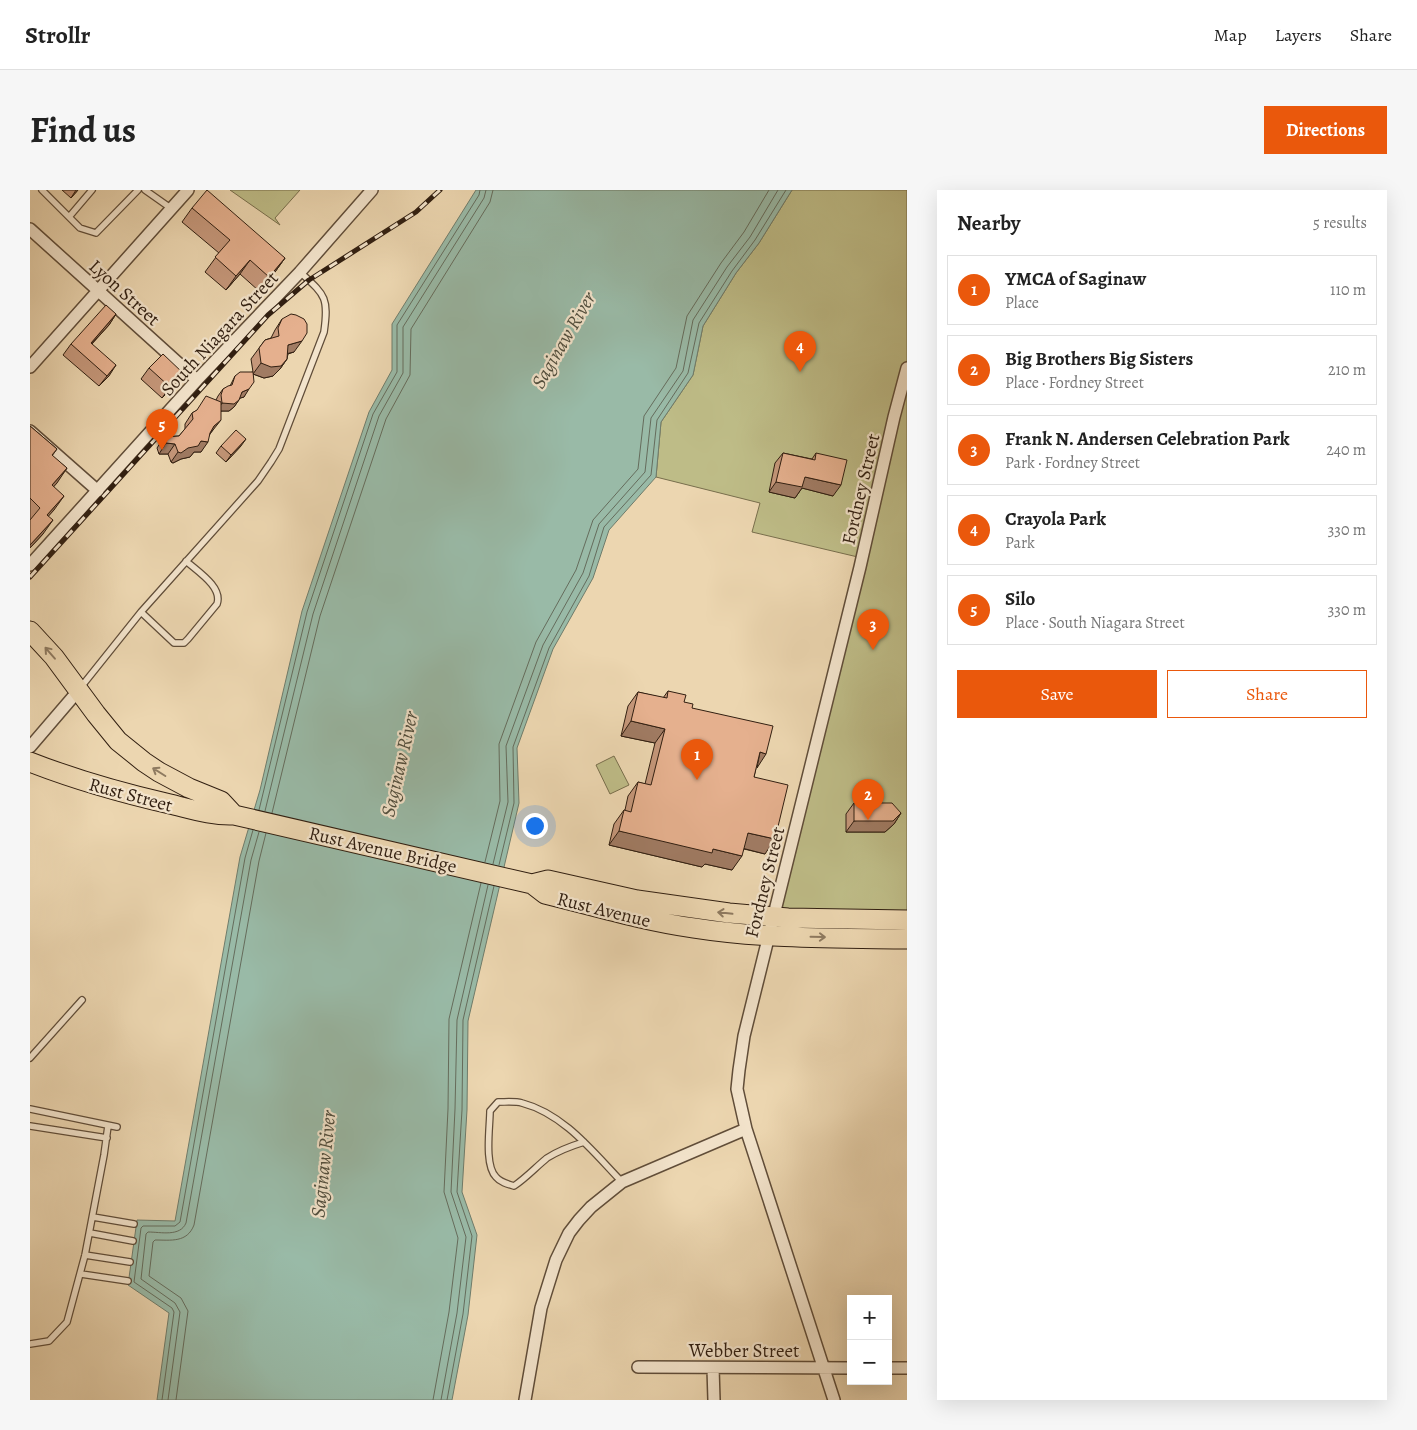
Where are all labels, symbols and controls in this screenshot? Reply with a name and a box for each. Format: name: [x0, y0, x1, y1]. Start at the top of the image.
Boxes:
text: Strollr: [25, 19, 90, 51]
text: Map: [1214, 23, 1247, 47]
text: Layers: [1275, 23, 1322, 47]
text: Share: [1350, 23, 1392, 47]
text: Find us: [30, 106, 136, 154]
button: Directions: [1264, 106, 1387, 154]
text: Nearby: [957, 209, 1020, 237]
text: 5 results: [1313, 212, 1367, 234]
street label: Lyon Street: [83, 254, 166, 332]
street label: South Niagara Street: [155, 266, 284, 402]
text: YMCA of Saginaw: [1005, 266, 1146, 292]
text: 1: [971, 279, 977, 301]
text: 110 m: [1330, 279, 1366, 301]
water label: Saginaw River: [525, 286, 603, 394]
text: Place: [1005, 292, 1039, 314]
pin: 4: [784, 331, 816, 372]
text: Big Brothers Big Sisters: [1005, 346, 1193, 372]
text: 2: [970, 359, 978, 381]
text: 210 m: [1328, 359, 1366, 381]
text: Place · Fordney Street: [1005, 372, 1144, 394]
pin: 5: [146, 409, 178, 450]
text: Frank N. Andersen Celebration Park: [1005, 426, 1290, 452]
street label: Fordney Street: [836, 431, 886, 547]
text: 3: [971, 439, 977, 461]
text: 240 m: [1326, 439, 1366, 461]
text: Park · Fordney Street: [1005, 452, 1140, 474]
text: Crayola Park: [1005, 506, 1106, 532]
text: 4: [970, 519, 978, 541]
text: 330 m: [1328, 519, 1366, 541]
text: Park: [1005, 532, 1035, 554]
text: Silo: [1005, 586, 1035, 612]
text: 5: [971, 599, 977, 621]
text: 330 m: [1328, 599, 1366, 621]
pin: 3: [857, 609, 889, 650]
text: Place · South Niagara Street: [1005, 612, 1185, 634]
one-way arrow: [45, 647, 56, 660]
button: Save: [957, 670, 1157, 718]
button: Share: [1167, 670, 1367, 718]
water label: Saginaw River: [374, 708, 425, 820]
pin: 1: [681, 739, 713, 780]
one-way arrow: [152, 767, 166, 777]
street label: Rust Street: [86, 771, 176, 819]
pin: 2: [852, 779, 884, 820]
your location: [522, 813, 548, 839]
street label: Rust Avenue Bridge: [306, 820, 459, 880]
street label: Fordney Street: [739, 824, 791, 940]
street label: Rust Avenue: [554, 886, 653, 934]
one-way arrow: [718, 908, 734, 918]
one-way arrow: [810, 932, 826, 942]
water label: Saginaw River: [304, 1108, 343, 1219]
map controls: [847, 1295, 892, 1385]
button: +: [847, 1295, 892, 1340]
street label: Webber Street: [688, 1338, 799, 1364]
button: −: [847, 1340, 892, 1385]

